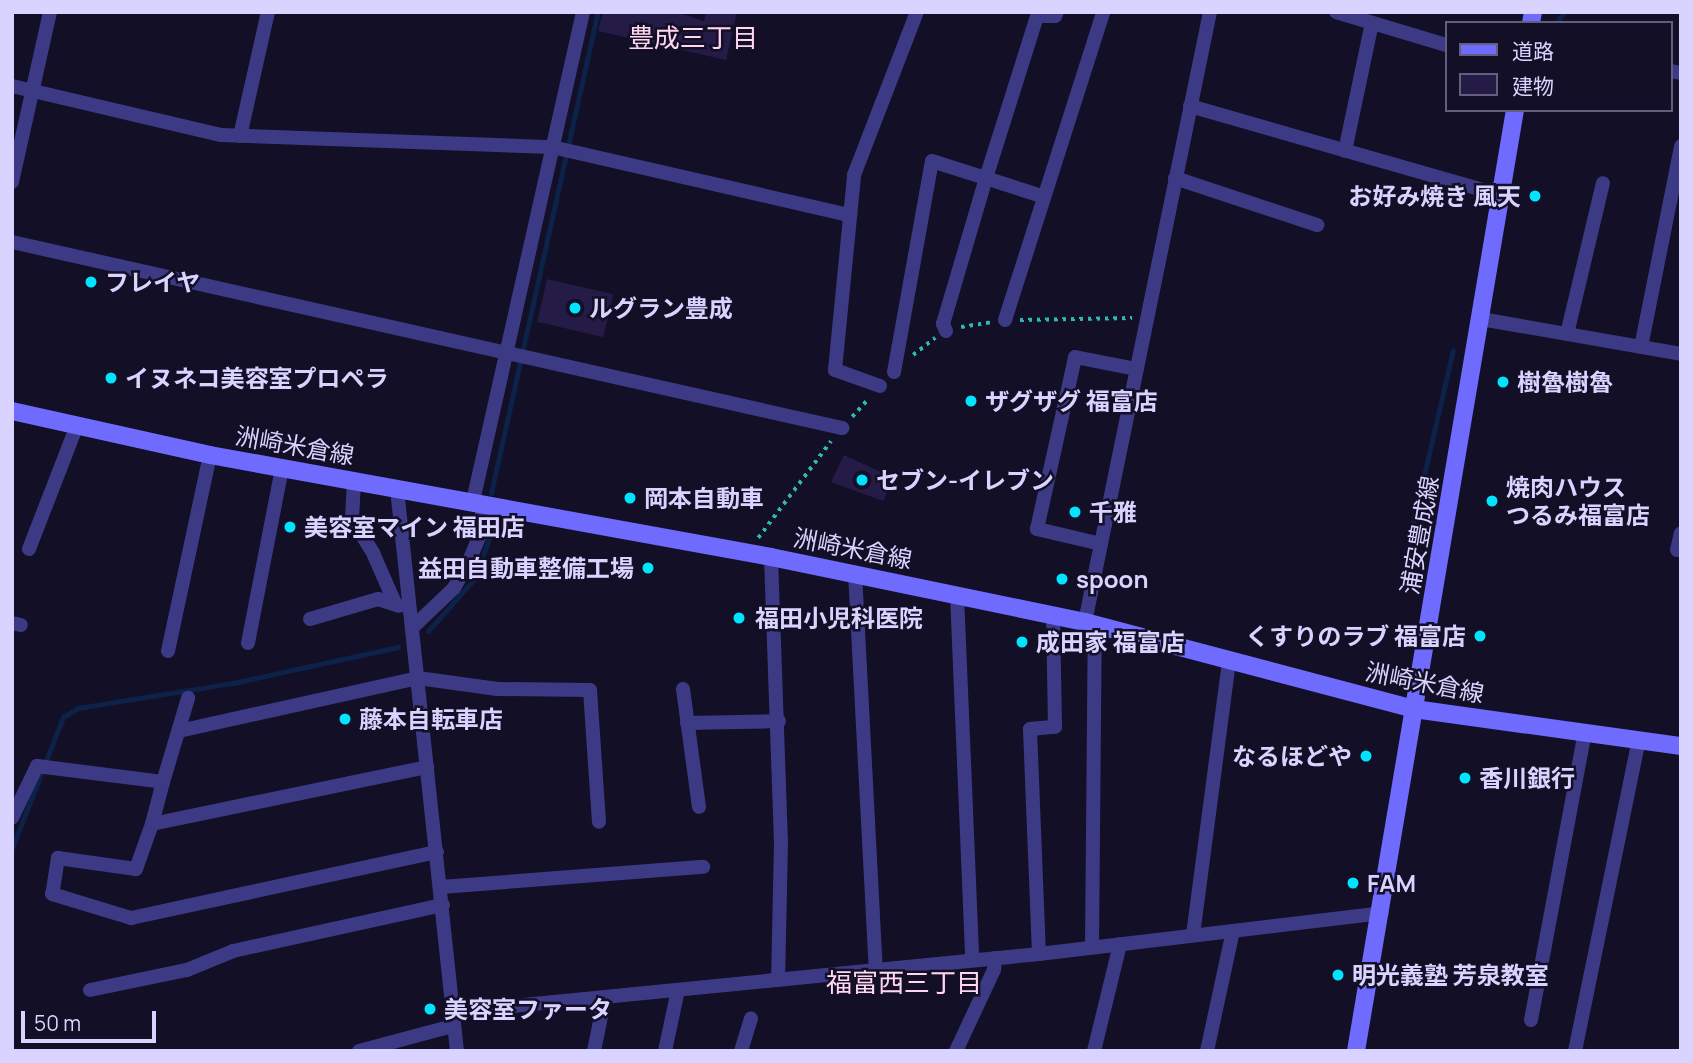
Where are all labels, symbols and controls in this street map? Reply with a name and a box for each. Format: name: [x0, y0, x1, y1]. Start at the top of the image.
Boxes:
legend: [1444, 21, 1672, 112]
district label: 豊成三丁目: [628, 22, 758, 54]
text: 道路: [1512, 37, 1554, 65]
text: 建物: [1512, 72, 1554, 100]
place label: お好み焼き 風天: [1348, 182, 1521, 210]
marker: お好み焼き 風天: [1527, 188, 1543, 204]
place label: フレイヤ: [105, 268, 201, 296]
marker: フレイヤ: [83, 274, 99, 290]
place label: ルグラン豊成: [589, 294, 733, 322]
marker: ルグラン豊成: [567, 300, 583, 316]
place label: イヌネコ美容室プロペラ: [125, 364, 389, 392]
place label: 樹魯樹魯: [1517, 368, 1613, 396]
marker: イヌネコ美容室プロペラ: [103, 370, 119, 386]
marker: 樹魯樹魯: [1495, 374, 1511, 390]
place label: ザグザグ 福富店: [985, 387, 1158, 415]
marker: ザグザグ 福富店: [963, 393, 979, 409]
street label: 洲崎米倉線: [233, 420, 357, 470]
place label: セブン-イレブン: [876, 466, 1054, 494]
marker: セブン-イレブン: [854, 472, 870, 488]
street label: 浦安豊成線: [1394, 473, 1444, 597]
place label: 焼肉ハウス つるみ福富店: [1506, 473, 1650, 529]
place label: 岡本自動車: [644, 484, 764, 512]
marker: 岡本自動車: [622, 490, 638, 506]
marker: 焼肉ハウス つるみ福富店: [1484, 493, 1500, 509]
place label: 千雅: [1089, 498, 1137, 526]
marker: 千雅: [1067, 504, 1083, 520]
place label: 美容室マイン 福田店: [304, 513, 525, 541]
marker: 美容室マイン 福田店: [282, 519, 298, 535]
street label: 洲崎米倉線: [791, 522, 915, 574]
place label: 益田自動車整備工場: [418, 554, 634, 582]
marker: 益田自動車整備工場: [640, 560, 656, 576]
place label: spoon: [1076, 565, 1148, 593]
marker: spoon: [1054, 571, 1070, 587]
place label: 福田小児科医院: [755, 604, 923, 632]
marker: 福田小児科医院: [729, 608, 749, 628]
place label: くすりのラブ 福富店: [1245, 622, 1466, 650]
place label: 成田家 福富店: [1036, 628, 1185, 656]
marker: くすりのラブ 福富店: [1472, 628, 1488, 644]
marker: 成田家 福富店: [1014, 634, 1030, 650]
street label: 洲崎米倉線: [1363, 656, 1487, 708]
place label: 藤本自転車店: [359, 705, 503, 733]
marker: 藤本自転車店: [337, 711, 353, 727]
place label: なるほどや: [1232, 742, 1352, 770]
marker: なるほどや: [1358, 748, 1374, 764]
place label: 香川銀行: [1479, 764, 1575, 792]
marker: 香川銀行: [1457, 770, 1473, 786]
place label: FAM: [1367, 869, 1416, 897]
marker: FAM: [1345, 875, 1361, 891]
place label: 明光義塾 芳泉教室: [1352, 961, 1549, 989]
district label: 福富西三丁目: [826, 967, 982, 999]
marker: 明光義塾 芳泉教室: [1330, 967, 1346, 983]
place label: 美容室ファータ: [444, 995, 612, 1023]
scale bar: [24, 996, 159, 1040]
marker: 美容室ファータ: [422, 1001, 438, 1017]
text: 50 m: [34, 1009, 81, 1037]

